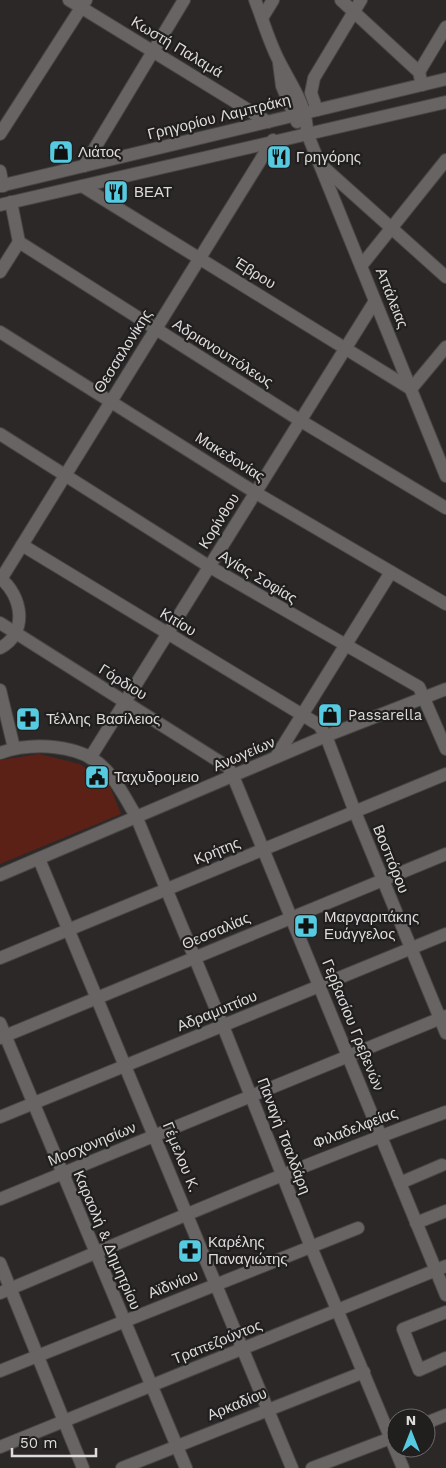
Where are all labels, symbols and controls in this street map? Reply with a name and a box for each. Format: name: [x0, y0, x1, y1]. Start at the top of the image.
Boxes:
street label: Κωστή Παλαμά: [128, 13, 226, 82]
street label: Γρηγορίου Λαμπράκη: [146, 91, 292, 143]
shop icon: Λιάτος: [48, 139, 74, 165]
place label: Λιάτος: [78, 143, 121, 161]
restaurant icon: Γρηγόρης: [266, 144, 292, 170]
place label: Γρηγόρης: [296, 148, 361, 166]
restaurant icon: ΒΕΑΤ: [103, 179, 129, 205]
place label: ΒΕΑΤ: [134, 183, 172, 201]
street label: Έβρου: [230, 253, 279, 293]
street label: Αττάλειας: [372, 265, 412, 331]
street label: Θεσσαλονίκης: [90, 306, 156, 396]
street label: Αδριανουπόλεως: [169, 315, 277, 391]
street label: Μακεδονίας: [192, 428, 268, 486]
street label: Κορίνθου: [195, 490, 243, 552]
street label: Αγίας Σοφίας: [216, 547, 300, 607]
street label: Κιτίου: [157, 604, 199, 640]
street label: Γόρδιου: [96, 660, 150, 704]
shop icon: Passarella: [317, 702, 343, 728]
pharmacy icon: Τέλλης Βασίλειος: [15, 706, 41, 732]
place label: Passarella: [348, 706, 423, 724]
place label: Τέλλης Βασίλειος: [46, 710, 160, 728]
street label: Ανωγείων: [210, 733, 278, 775]
public building icon: Ταχυδρομειο: [84, 764, 110, 790]
place label: Ταχυδρομειο: [114, 768, 199, 786]
street label: Βοσπόρου: [369, 822, 413, 896]
street label: Κρήτης: [191, 834, 243, 868]
place label: Μαργαριτάκης Ευάγγελος: [324, 908, 419, 943]
street label: Θεσσαλίας: [179, 909, 253, 953]
pharmacy icon: Μαργαριτάκης Ευάγγελος: [293, 913, 319, 939]
street label: Γερβασίου Γρεβενών: [318, 956, 388, 1094]
street label: Αδραμυττίου: [174, 987, 260, 1035]
street label: Παναγή Τσαλδάρη: [254, 1075, 314, 1197]
street label: Φιλαδελφείας: [310, 1104, 400, 1152]
street label: Μοσχονησίων: [45, 1118, 139, 1170]
street label: Γέμελου Κ.: [159, 1119, 203, 1195]
street label: Καραολή & Δημητρίου: [69, 1168, 145, 1312]
place label: Καρέλης Παναγιώτης: [208, 1233, 288, 1268]
pharmacy icon: Καρέλης Παναγιώτης: [177, 1238, 203, 1264]
street label: Αϊδινίου: [145, 1266, 201, 1302]
street label: Τραπεζούντος: [170, 1316, 264, 1368]
street label: Αρκαδίου: [205, 1384, 269, 1424]
north arrow: [386, 1408, 436, 1458]
text: N: [406, 1412, 416, 1428]
scale bar: [12, 1426, 96, 1458]
text: 50 m: [20, 1434, 57, 1452]

